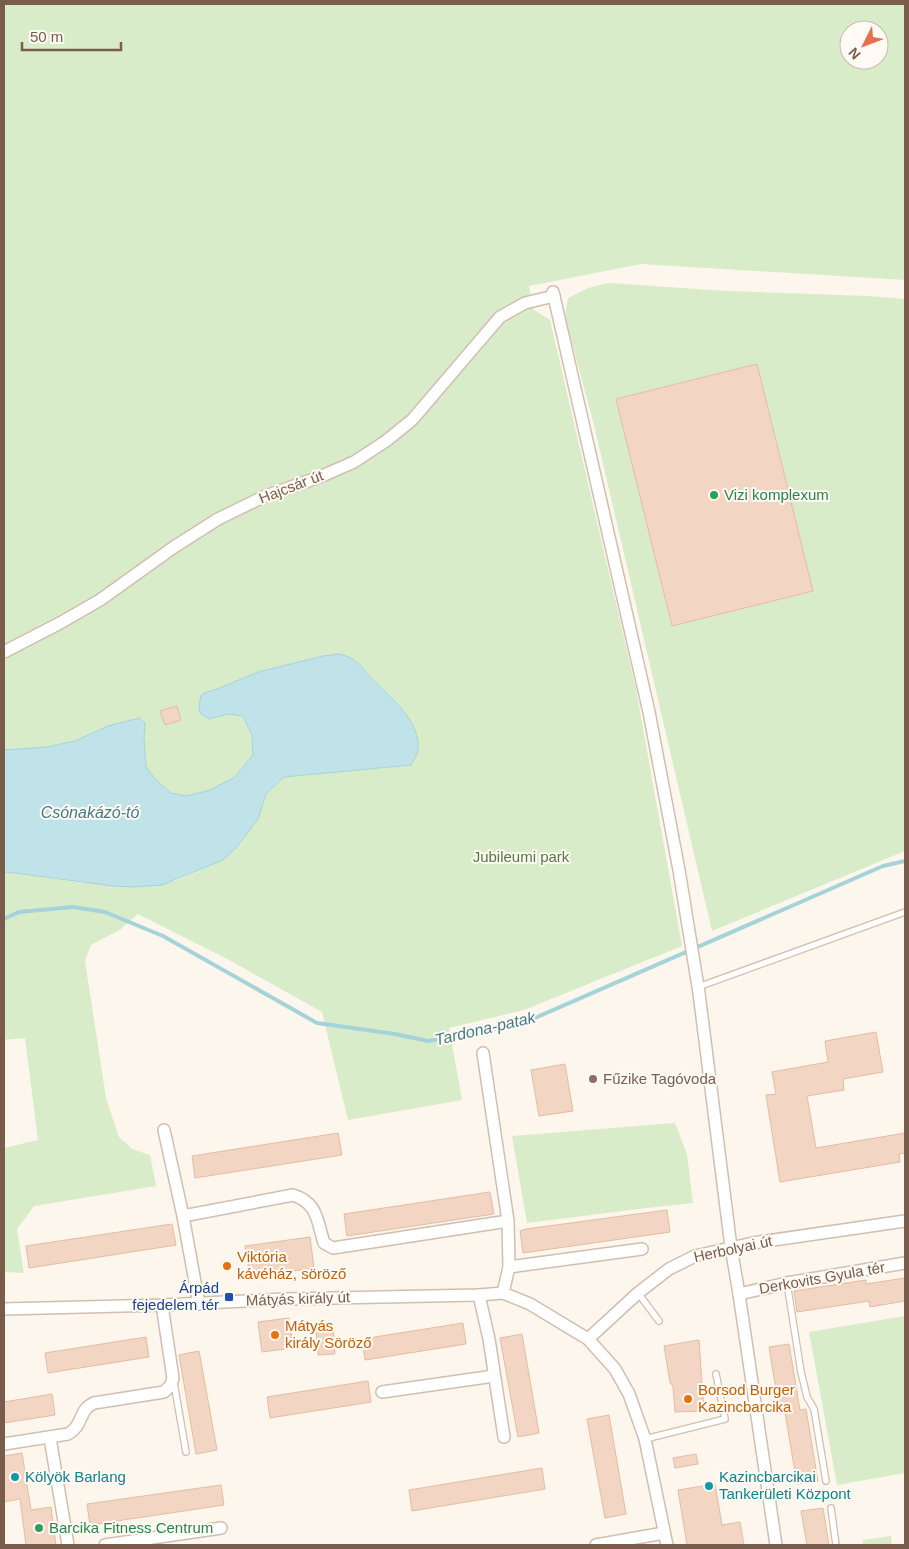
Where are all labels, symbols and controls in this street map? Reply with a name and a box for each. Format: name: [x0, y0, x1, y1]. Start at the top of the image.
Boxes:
scale bar: [22, 20, 121, 52]
north arrow: [839, 20, 889, 70]
text: 50 m: [30, 28, 63, 45]
text: N: [845, 45, 864, 63]
street label: Hajcsár út: [256, 466, 326, 507]
place label: Vizi komplexum: [724, 486, 829, 503]
marker: Vizi komplexum: [708, 489, 720, 501]
water label: Csónakázó-tó: [41, 804, 139, 821]
park label: Jubileumi park: [473, 848, 570, 865]
water label: Tardona-patak: [433, 1008, 538, 1048]
place label: Fűzike Tagóvoda: [603, 1070, 717, 1087]
marker: Fűzike Tagóvoda: [587, 1073, 599, 1085]
street label: Herbolyai út: [692, 1232, 775, 1265]
place label: Viktória kávéház, söröző: [237, 1248, 346, 1282]
street label: Derkovits Gyula tér: [758, 1258, 886, 1297]
marker: Viktória kávéház, söröző: [221, 1260, 233, 1272]
place label: Árpád fejedelem tér: [132, 1279, 219, 1313]
street label: Mátyás király út: [246, 1288, 351, 1309]
marker: Árpád fejedelem tér: [223, 1291, 235, 1303]
place label: Mátyás király Söröző: [285, 1317, 372, 1351]
marker: Mátyás király Söröző: [269, 1329, 281, 1341]
place label: Borsod Burger Kazincbarcika: [698, 1381, 795, 1415]
marker: Borsod Burger Kazincbarcika: [682, 1393, 694, 1405]
place label: Kölyök Barlang: [25, 1468, 126, 1485]
place label: Kazincbarcikai Tankerületi Központ: [719, 1468, 852, 1502]
marker: Kölyök Barlang: [9, 1471, 21, 1483]
marker: Kazincbarcikai Tankerületi Központ: [703, 1480, 715, 1492]
place label: Barcika Fitness Centrum: [49, 1519, 213, 1536]
marker: Barcika Fitness Centrum: [33, 1522, 45, 1534]

